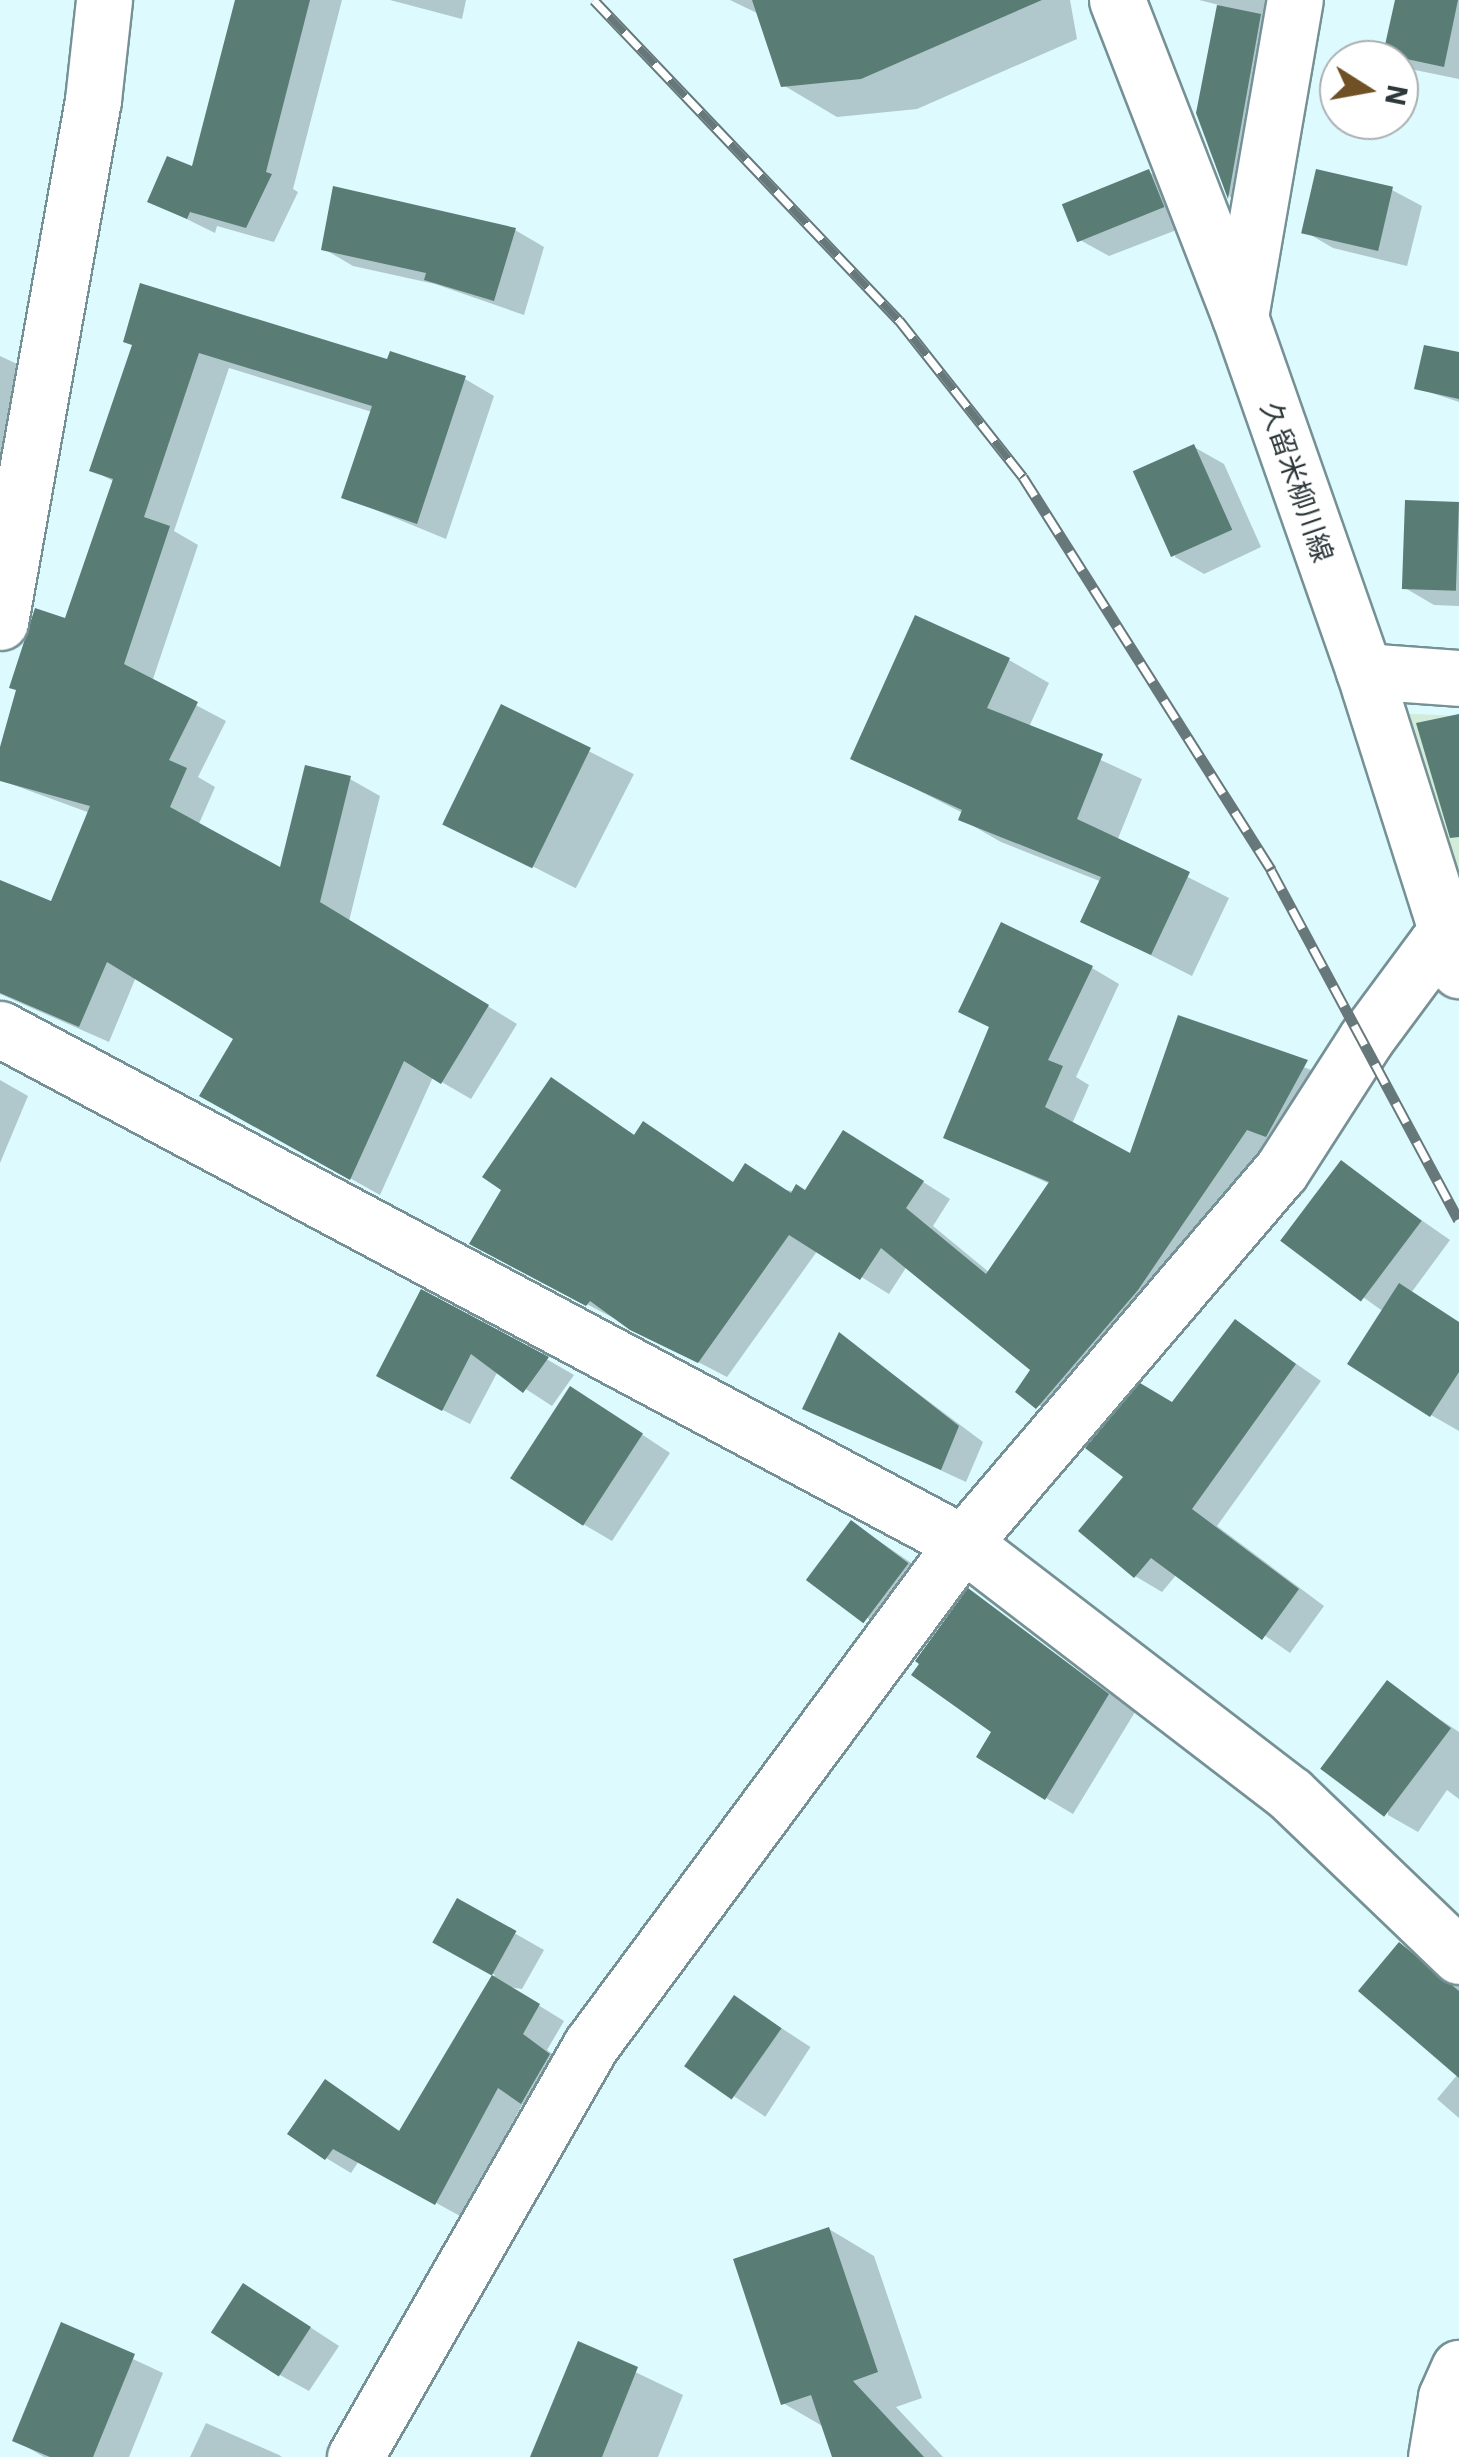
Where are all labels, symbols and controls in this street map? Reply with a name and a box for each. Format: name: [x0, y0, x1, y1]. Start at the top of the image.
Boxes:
north arrow: [1319, 40, 1419, 140]
text: N: [1377, 82, 1417, 109]
street label: 久留米柳川線: [1254, 397, 1340, 567]

